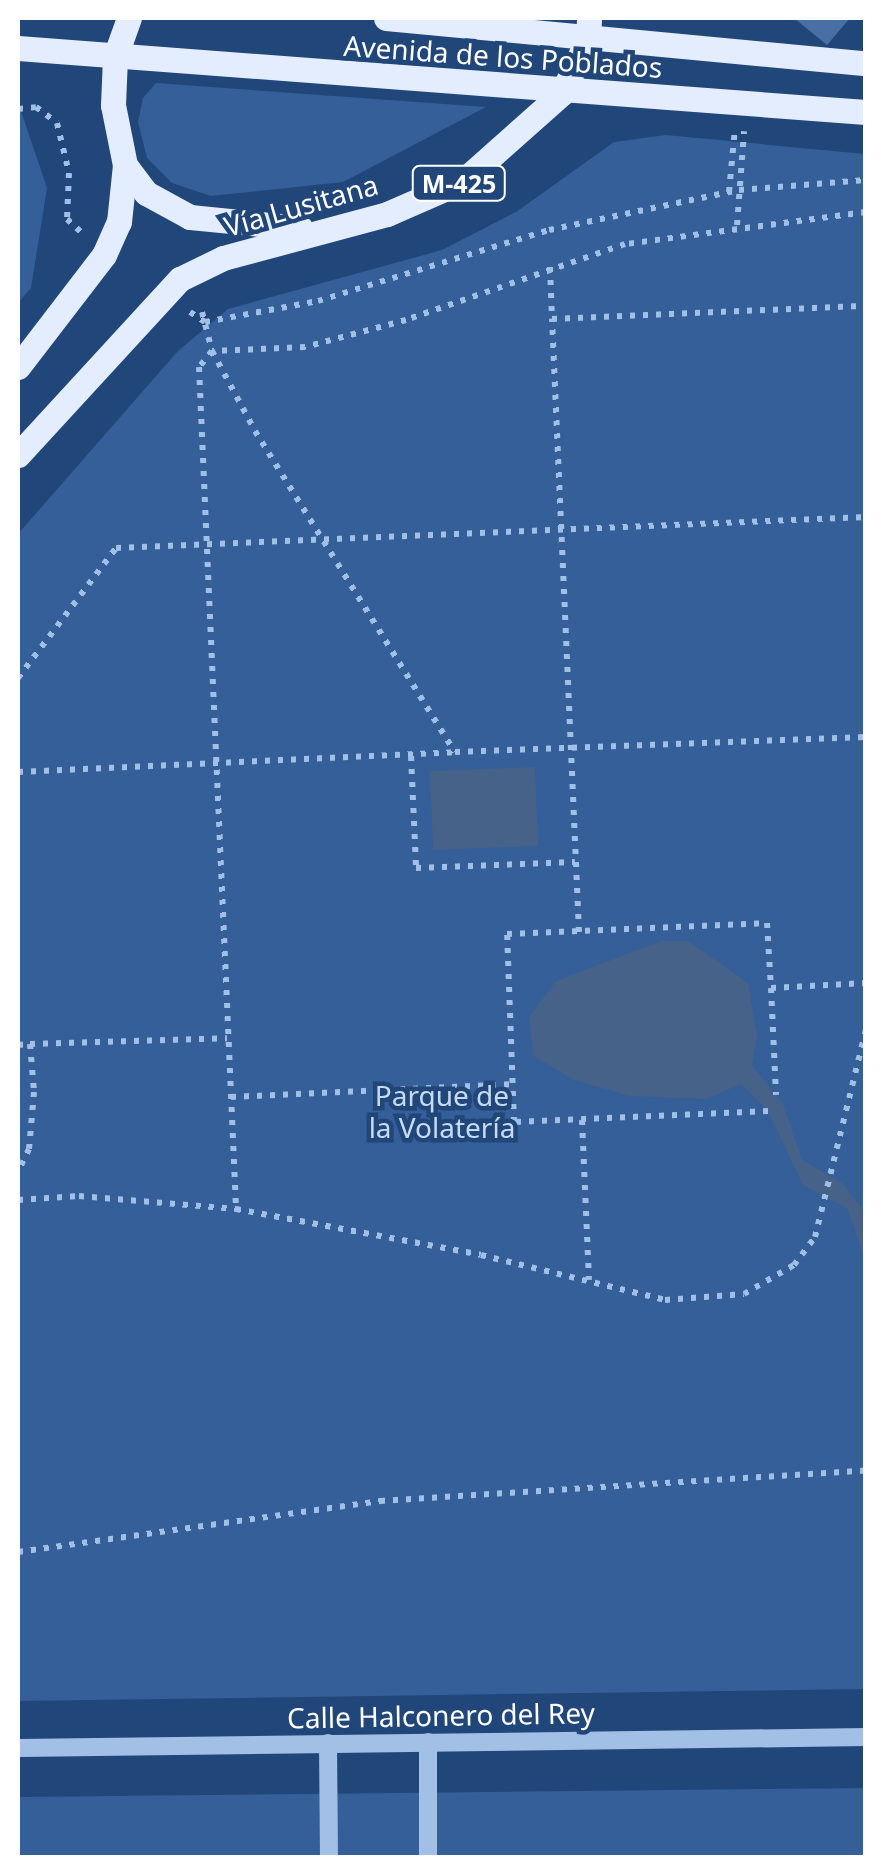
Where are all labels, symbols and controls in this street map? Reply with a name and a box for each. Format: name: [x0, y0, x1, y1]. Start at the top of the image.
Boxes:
street label: Avenida de los Poblados: [343, 28, 663, 84]
road number: M-425: [412, 163, 506, 203]
street label: Vía Lusitana: [220, 167, 382, 243]
park label: Parque de la Volatería: [369, 1078, 515, 1144]
street label: Calle Halconero del Rey: [287, 1696, 595, 1734]

